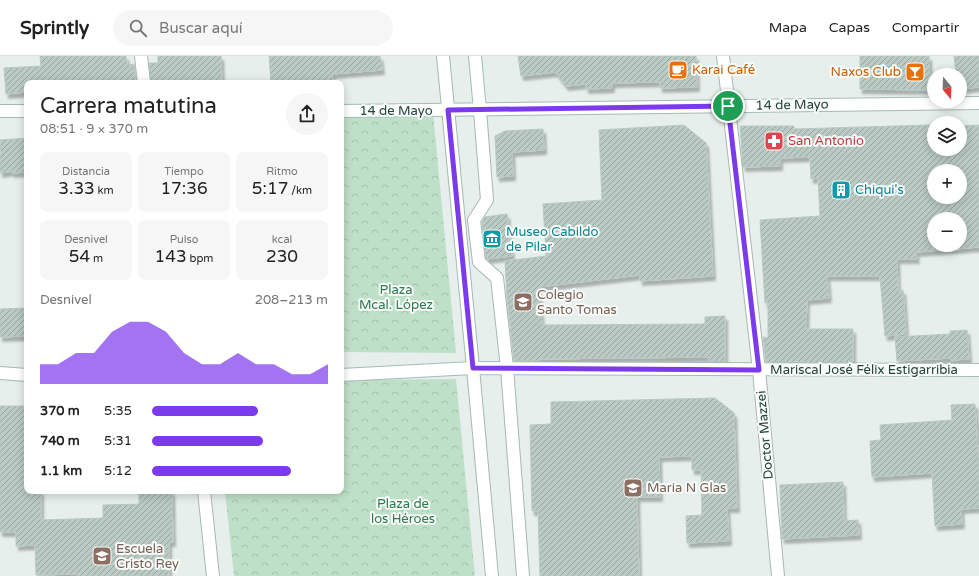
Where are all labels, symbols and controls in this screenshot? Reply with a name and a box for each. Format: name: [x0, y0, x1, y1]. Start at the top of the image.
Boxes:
search box: [113, 10, 393, 46]
text: Sprintly: [20, 17, 89, 39]
icon: search: [127, 17, 149, 39]
text: Buscar aquí: [159, 19, 243, 37]
text: Mapa: [769, 19, 807, 36]
text: Capas: [829, 19, 870, 36]
text: Compartir: [892, 19, 959, 36]
cafe icon: Karai Café: [667, 59, 689, 81]
bar icon: Naxos Club: [904, 61, 926, 83]
place label: Karai Café: [692, 62, 755, 78]
place label: Naxos Club: [830, 64, 901, 80]
north arrow: [927, 68, 967, 108]
map controls: [927, 68, 967, 252]
pin: [711, 89, 745, 123]
text: Carrera matutina: [40, 93, 217, 119]
button: share: [286, 93, 328, 135]
icon: arrive: [717, 95, 739, 117]
street label: 14 de Mayo: [755, 96, 829, 114]
street label: 14 de Mayo: [359, 103, 433, 119]
button: layers: [927, 116, 967, 156]
text: 08:51 · 9 × 370 m: [40, 121, 148, 137]
pharmacy icon: San Antonio: [763, 130, 785, 152]
place label: San Antonio: [788, 133, 864, 149]
button: +: [927, 164, 967, 204]
text: Distancia: [62, 165, 110, 178]
text: Tiempo: [164, 165, 204, 178]
text: Ritmo: [266, 165, 298, 178]
text: 3.33: [58, 178, 95, 199]
text: 17:36: [160, 178, 208, 199]
text: 5:17: [252, 178, 288, 199]
building icon: Chiqui's: [830, 179, 852, 201]
place label: Chiqui's: [855, 182, 904, 198]
text: km: [95, 184, 114, 197]
text: /km: [288, 184, 312, 197]
button: −: [927, 212, 967, 252]
place label: Museo Cabildo de Pilar: [506, 224, 598, 255]
museum icon: Museo Cabildo de Pilar: [481, 228, 503, 250]
text: Desnivel: [64, 233, 108, 246]
text: Pulso: [170, 233, 198, 246]
text: kcal: [272, 233, 292, 246]
text: 54: [69, 246, 90, 267]
text: 143: [155, 246, 187, 267]
text: 230: [266, 246, 298, 267]
text: m: [90, 252, 103, 265]
text: bpm: [187, 252, 213, 265]
park label: Plaza Mcal. López: [359, 282, 433, 313]
place label: Colegio Santo Tomas: [537, 287, 617, 318]
school or university icon: Colegio Santo Tomas: [512, 291, 534, 313]
text: Desnivel: [40, 292, 92, 308]
text: 208–213 m: [255, 292, 328, 308]
street label: Mariscal José Félix Estigarribia: [770, 362, 958, 378]
street label: Doctor Mazzei: [753, 390, 777, 480]
text: 370 m: [40, 403, 80, 419]
text: 5:35: [104, 403, 132, 419]
text: 740 m: [40, 433, 80, 449]
text: 5:31: [104, 433, 132, 449]
text: 1.1 km: [40, 463, 82, 479]
text: 5:12: [104, 463, 132, 479]
school or university icon: Maria N Glas: [622, 477, 644, 499]
place label: Maria N Glas: [647, 480, 726, 496]
park label: Plaza de los Héroes: [371, 496, 435, 527]
place label: Escuela Cristo Rey: [116, 541, 179, 572]
school or university icon: Escuela Cristo Rey: [91, 545, 113, 567]

